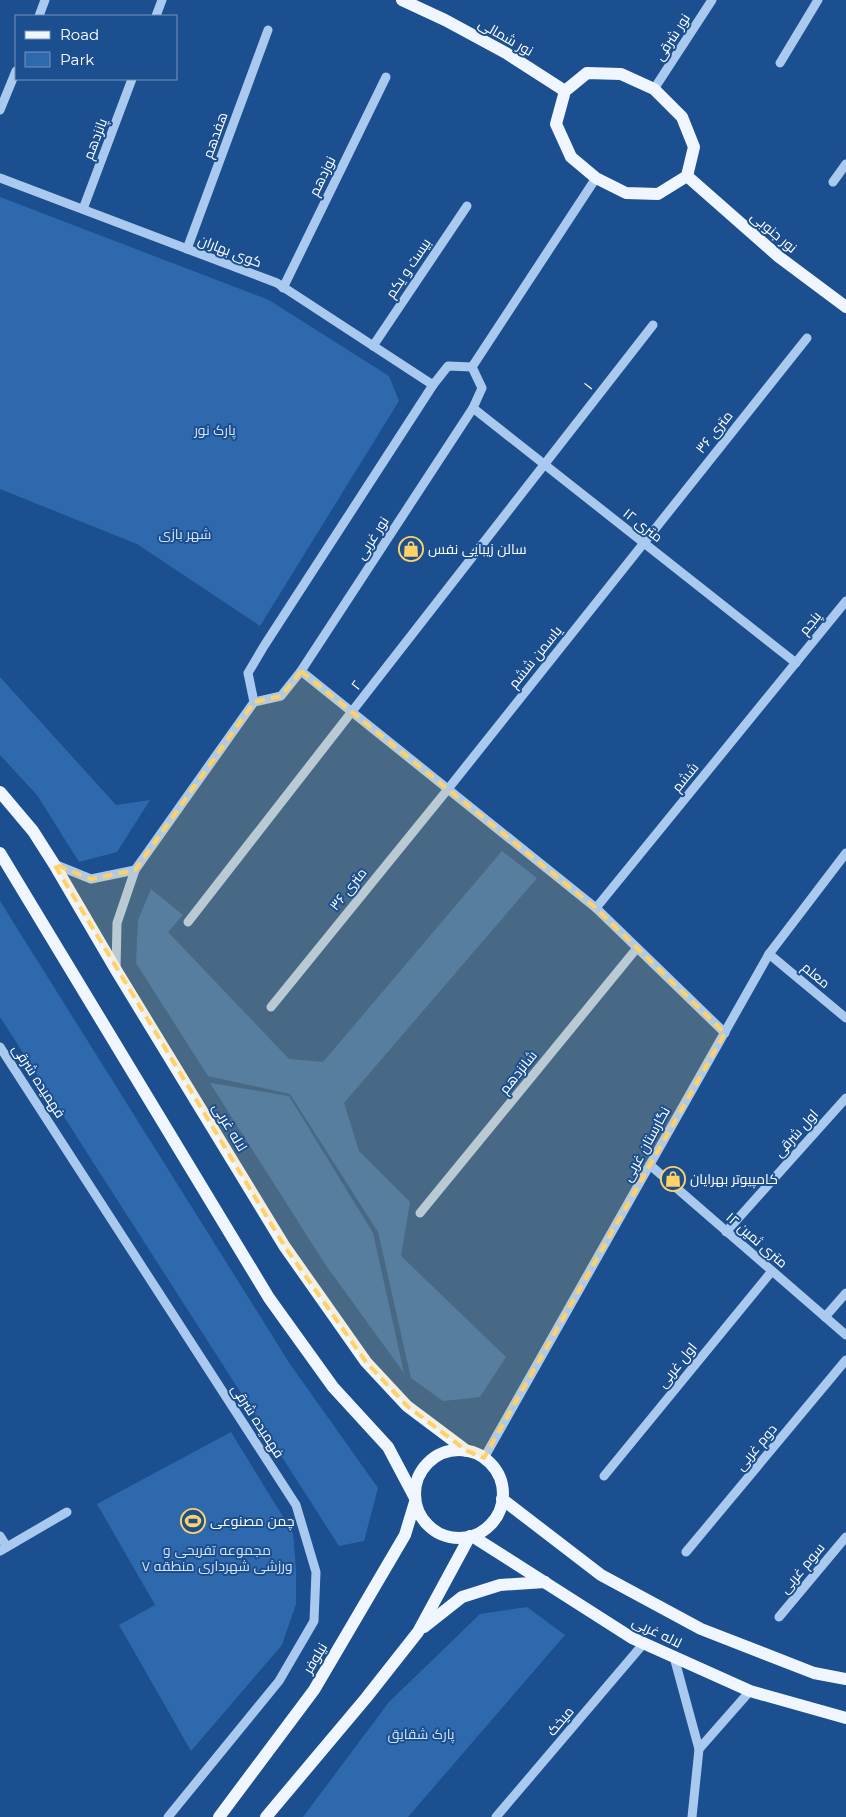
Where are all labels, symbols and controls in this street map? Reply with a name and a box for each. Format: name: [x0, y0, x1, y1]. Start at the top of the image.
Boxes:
street label: نور شرقی: [650, 10, 694, 64]
street label: نور شمالی: [475, 14, 537, 60]
legend: [15, 15, 178, 80]
text: Road: [60, 25, 99, 44]
text: Park: [60, 50, 94, 69]
street label: هفدهم: [198, 109, 233, 161]
street label: پانزدهم: [79, 115, 112, 163]
street label: نوزدهم: [305, 153, 340, 200]
street label: نور جنوبی: [747, 207, 801, 257]
street label: کوی بهاران: [196, 231, 264, 271]
street label: بیست و یکم: [381, 235, 435, 302]
street label: ۱: [580, 379, 596, 393]
street label: ۳۶ متری: [691, 407, 737, 457]
park label: پارک نور: [193, 421, 236, 440]
street label: ۱۲ متری: [620, 504, 666, 546]
street label: نور غربی: [351, 513, 393, 563]
park label: شهر بازی: [159, 525, 211, 543]
shop icon: سالن زیبایی نفس: [398, 536, 424, 562]
place label: سالن زیبایی نفس: [428, 540, 527, 558]
street label: پنجم: [795, 607, 826, 639]
street label: یاسمن ششم: [504, 622, 567, 693]
street label: ۲: [347, 677, 365, 693]
street label: ششم: [668, 759, 703, 796]
street label: ۳۶ متری: [325, 864, 371, 914]
street label: معلم: [798, 958, 834, 993]
street label: فهمیده شرقی: [9, 1041, 69, 1121]
street label: شانزدهم: [495, 1047, 542, 1098]
street label: لاله غربی: [209, 1100, 251, 1154]
street label: نگارستان غربی: [618, 1103, 674, 1185]
street label: اول شرقی: [770, 1105, 822, 1161]
shop icon: کامپیوتر بهرایان: [660, 1166, 686, 1192]
place label: کامپیوتر بهرایان: [690, 1170, 778, 1189]
street label: ۱۲ متری ثمین: [722, 1208, 792, 1272]
street label: اول غربی: [653, 1339, 701, 1391]
street label: فهمیده شرقی: [228, 1381, 288, 1461]
street label: دوم غربی: [731, 1420, 781, 1475]
sports icon: چمن مصنوعی: [180, 1508, 206, 1534]
place label: چمن مصنوعی: [210, 1512, 294, 1531]
street label: سوم غربی: [776, 1539, 829, 1598]
park label: مجموعه تفریحی و ورزشی شهرداری منطقه ۷: [141, 1541, 293, 1575]
street label: لاله غربی: [629, 1612, 685, 1652]
street label: نیلوفر: [298, 1639, 331, 1678]
street label: میخک: [543, 1703, 577, 1739]
park label: پارک شقایق: [387, 1725, 455, 1744]

